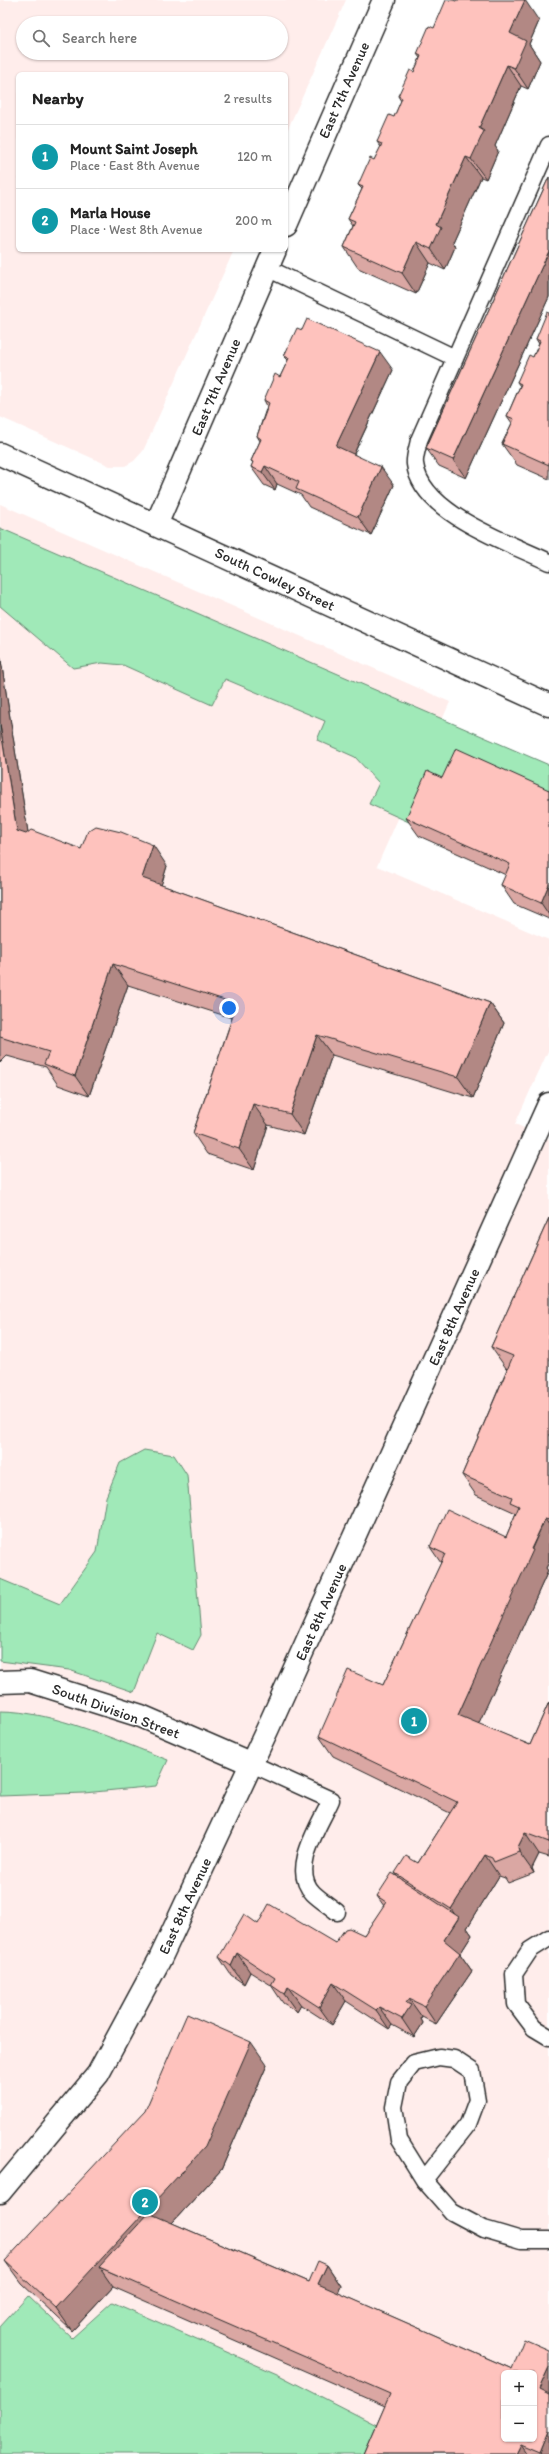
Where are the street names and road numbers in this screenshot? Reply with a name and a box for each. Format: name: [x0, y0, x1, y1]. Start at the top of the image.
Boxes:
street label: East 7th Avenue: [315, 39, 373, 141]
street label: East 7th Avenue: [187, 336, 245, 438]
street label: South Cowley Street: [212, 543, 338, 615]
street label: East 8th Avenue: [424, 1266, 484, 1368]
street label: East 8th Avenue: [291, 1561, 351, 1663]
street label: South Division Street: [50, 1680, 183, 1743]
street label: East 8th Avenue: [155, 1855, 215, 1957]

